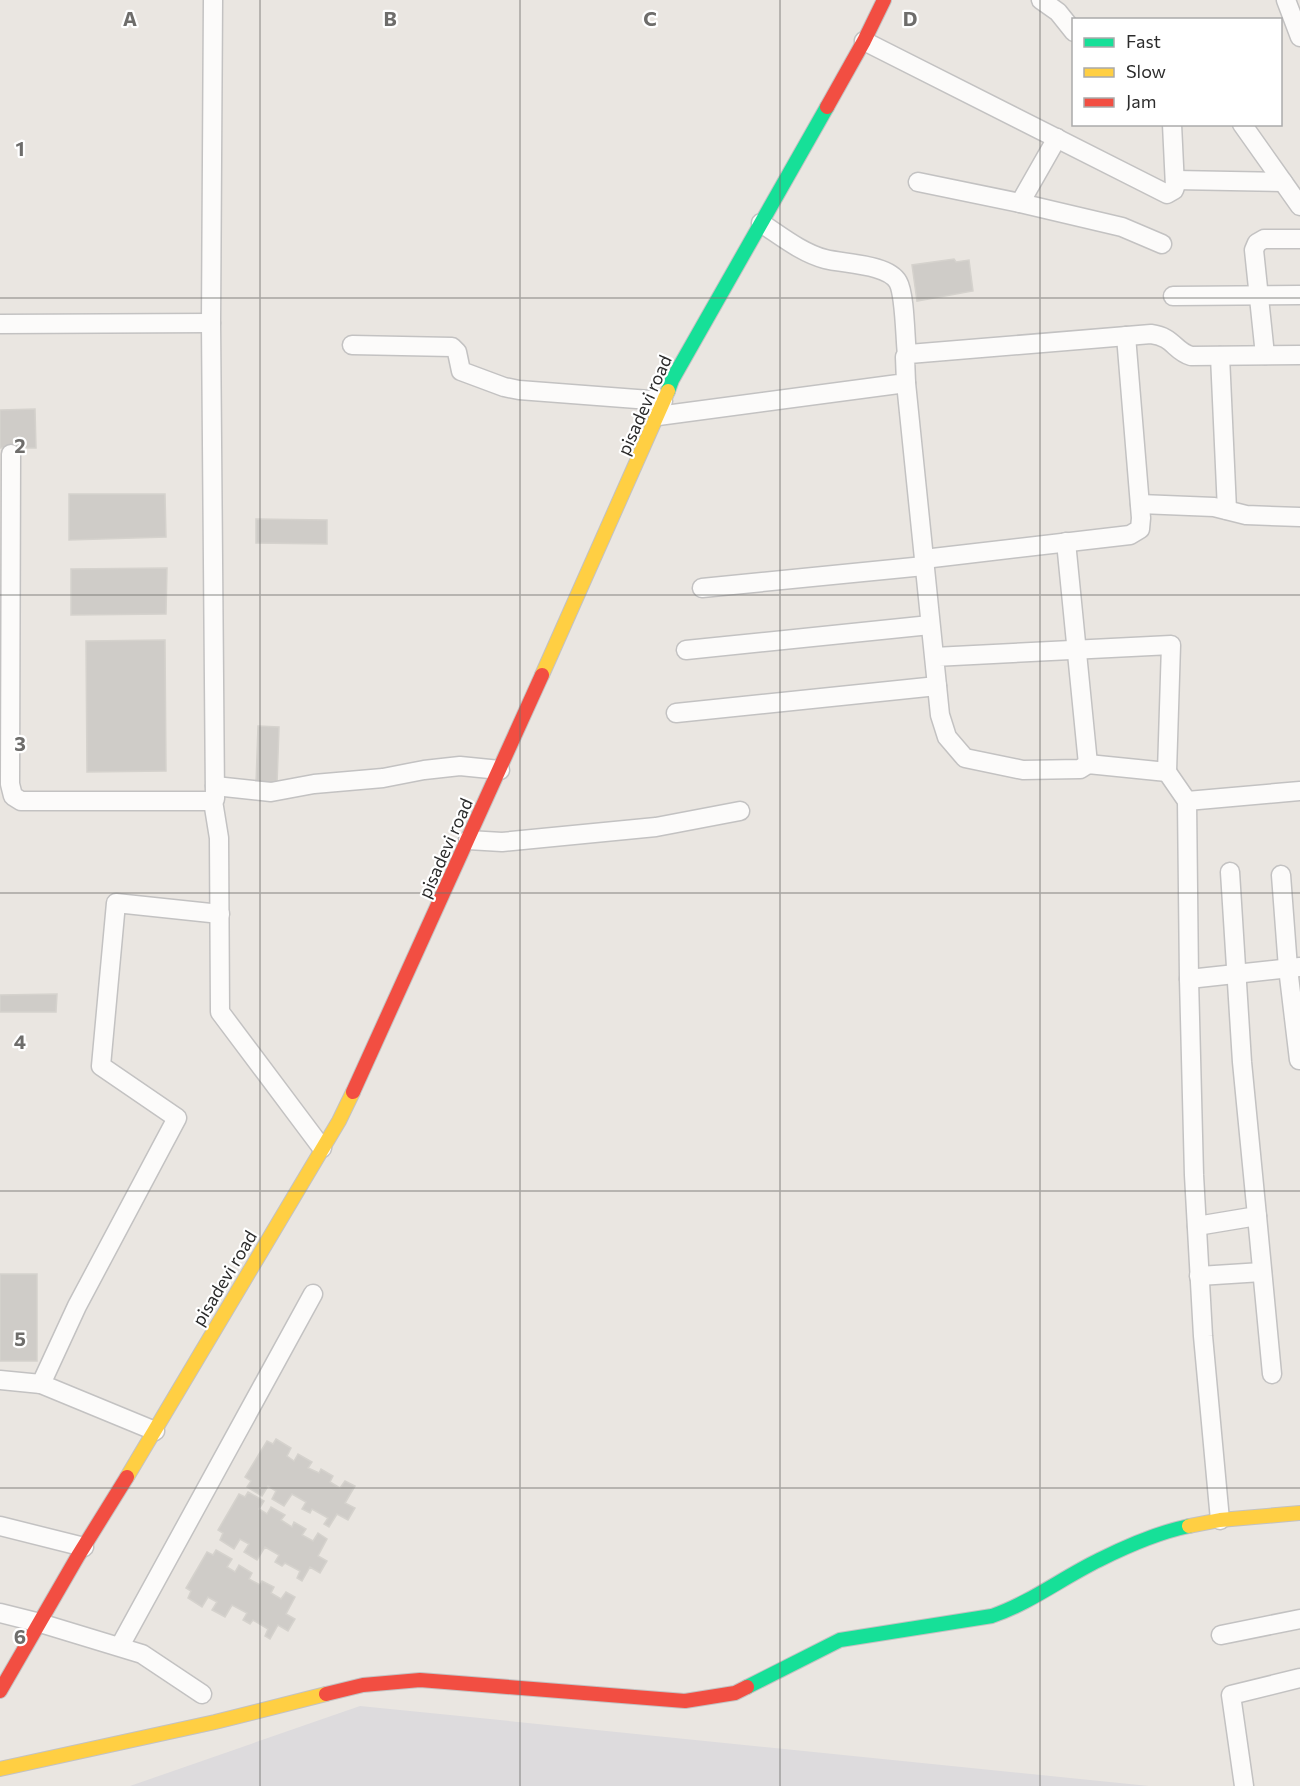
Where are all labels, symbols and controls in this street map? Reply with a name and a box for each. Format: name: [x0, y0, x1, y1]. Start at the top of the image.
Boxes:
text: A: [123, 6, 137, 30]
text: B: [383, 6, 397, 30]
text: C: [643, 6, 657, 30]
text: D: [903, 6, 917, 30]
legend: [1072, 18, 1282, 126]
text: Fast: [1126, 30, 1161, 52]
text: Slow: [1126, 60, 1166, 82]
text: Jam: [1126, 90, 1156, 112]
text: 1: [15, 136, 25, 160]
street label: pisadevi road: [612, 352, 676, 458]
text: 2: [14, 433, 26, 457]
text: 3: [14, 731, 26, 755]
street label: pisadevi road: [413, 795, 477, 901]
text: 4: [14, 1029, 26, 1053]
street label: pisadevi road: [187, 1226, 261, 1330]
text: 5: [14, 1326, 26, 1350]
text: 6: [14, 1624, 26, 1648]

